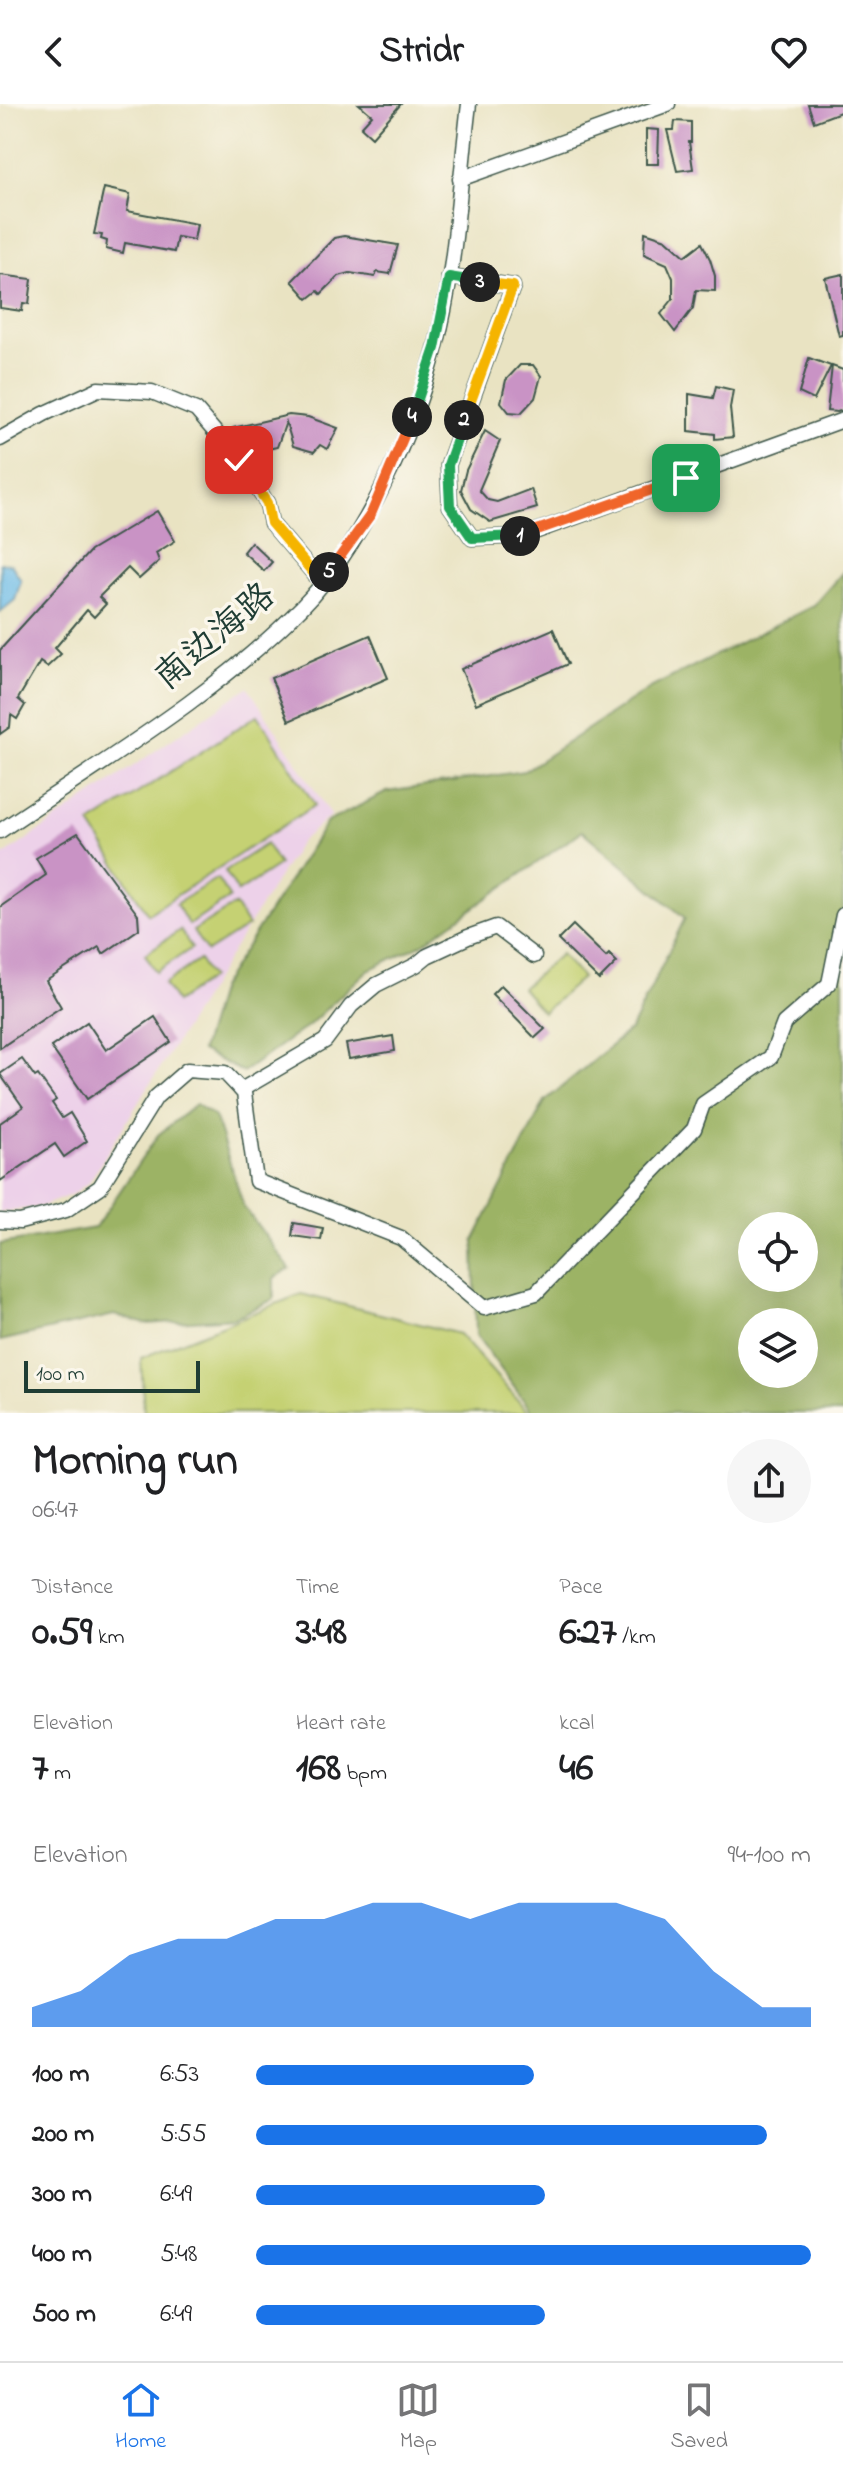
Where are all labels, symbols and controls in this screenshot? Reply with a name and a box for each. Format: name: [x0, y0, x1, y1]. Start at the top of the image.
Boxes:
text: Stridr: [379, 26, 464, 79]
icon: back: [32, 30, 76, 74]
icon: heart: [767, 30, 811, 74]
pin: 3: [460, 262, 500, 302]
text: 3: [475, 266, 485, 298]
pin: 4: [392, 397, 432, 437]
pin: 2: [444, 400, 484, 440]
text: 4: [407, 401, 417, 433]
text: 2: [459, 404, 469, 436]
pin: [205, 426, 273, 494]
icon: check: [217, 438, 261, 482]
pin: [652, 444, 720, 512]
icon: arrive: [664, 456, 708, 500]
pin: 1: [500, 516, 540, 556]
text: 1: [517, 520, 524, 552]
pin: 5: [309, 552, 349, 592]
text: 5: [323, 556, 335, 588]
street label: 南边海路: [144, 571, 288, 705]
map controls: [738, 1212, 818, 1388]
button: locate: [738, 1212, 818, 1292]
button: layers: [738, 1308, 818, 1388]
scale bar: [24, 1357, 200, 1393]
text: 100 m: [36, 1359, 85, 1391]
text: Morning run: [32, 1430, 238, 1494]
button: share: [727, 1439, 811, 1523]
text: 06:47: [32, 1492, 78, 1530]
text: Distance: [32, 1572, 113, 1604]
text: Time: [296, 1572, 339, 1604]
text: Pace: [559, 1572, 602, 1604]
text: 0.59: [32, 1604, 92, 1663]
text: 3:48: [296, 1604, 347, 1663]
text: 6:27: [559, 1604, 617, 1663]
text: km: [92, 1622, 125, 1654]
text: /km: [617, 1622, 656, 1654]
text: Elevation: [32, 1708, 113, 1740]
text: Heart rate: [296, 1708, 386, 1740]
text: kcal: [559, 1708, 594, 1740]
text: 7: [32, 1740, 48, 1799]
text: 168: [296, 1740, 341, 1799]
text: 46: [559, 1740, 593, 1799]
text: m: [48, 1758, 71, 1790]
text: bpm: [341, 1758, 387, 1790]
text: Elevation: [32, 1837, 128, 1875]
text: 94–100 m: [728, 1837, 811, 1875]
text: 100 m: [32, 2056, 89, 2094]
text: 6:53: [160, 2056, 199, 2094]
text: 200 m: [32, 2116, 94, 2154]
text: 5:55: [160, 2116, 207, 2154]
text: 300 m: [32, 2176, 92, 2214]
text: 6:49: [160, 2176, 192, 2214]
text: 400 m: [32, 2236, 92, 2274]
text: 5:48: [160, 2236, 198, 2274]
text: 500 m: [32, 2296, 96, 2334]
text: 6:49: [160, 2296, 192, 2334]
tab: Home: [115, 2378, 166, 2458]
tab: Map: [396, 2378, 440, 2458]
tab: Saved: [671, 2378, 728, 2458]

